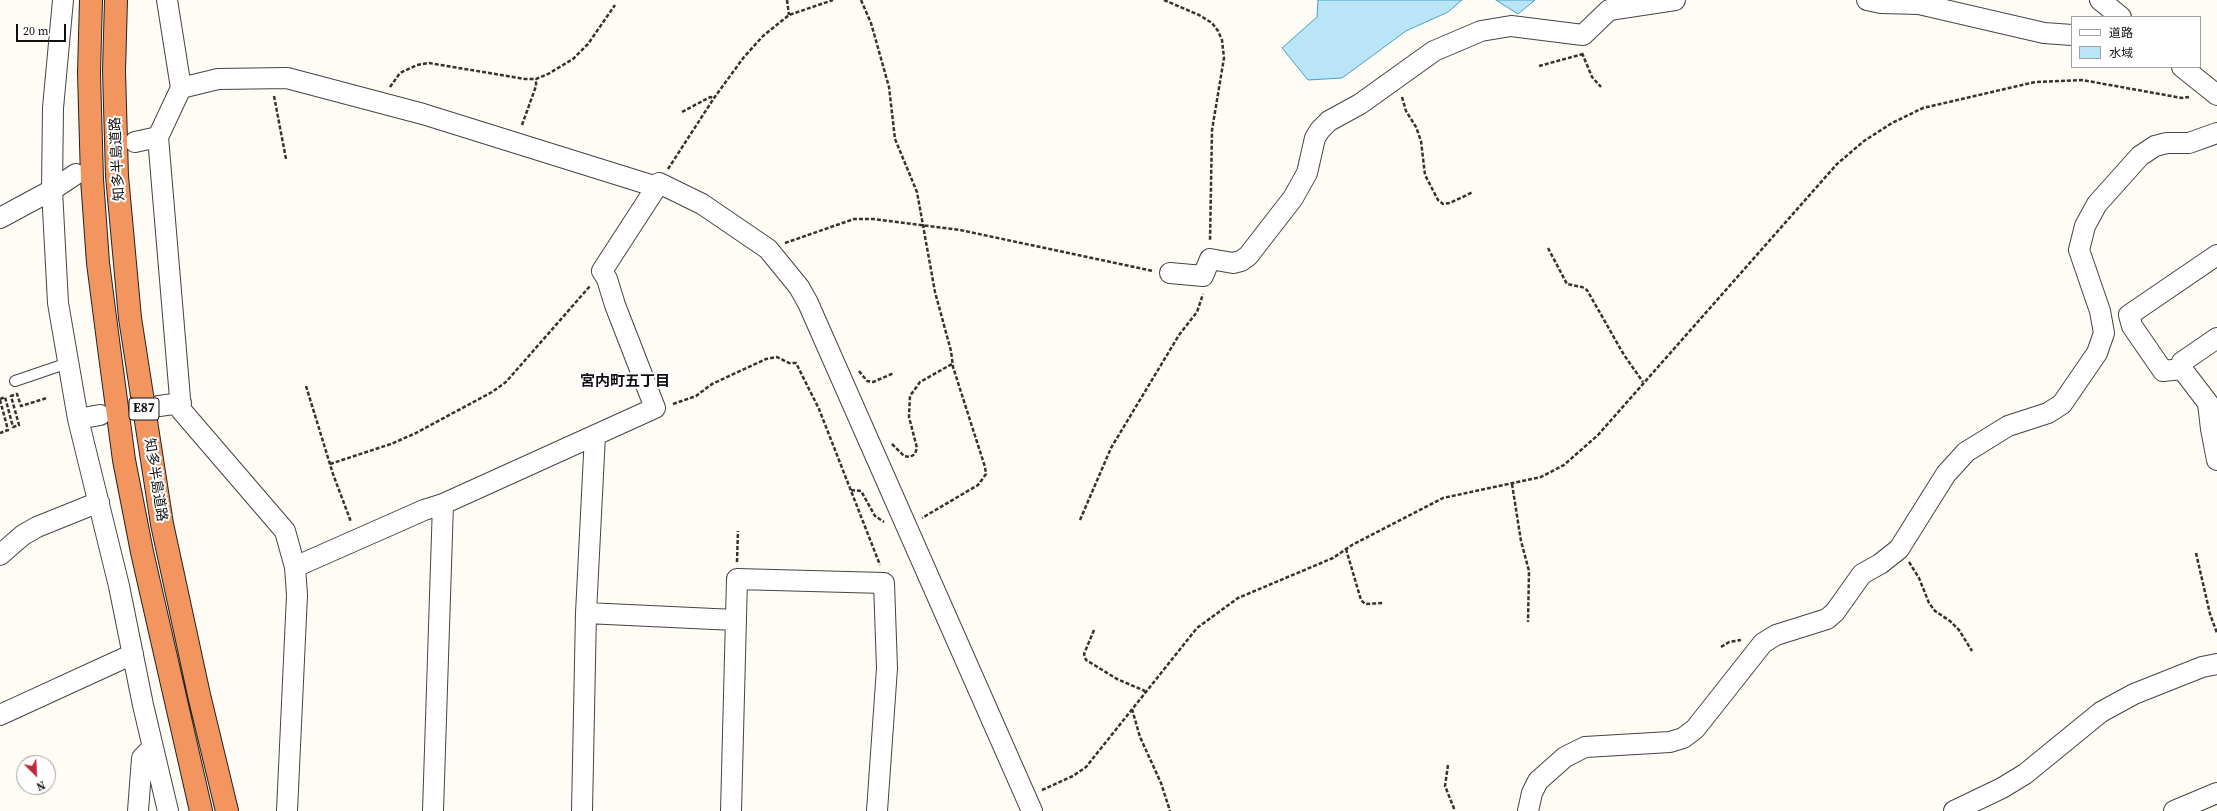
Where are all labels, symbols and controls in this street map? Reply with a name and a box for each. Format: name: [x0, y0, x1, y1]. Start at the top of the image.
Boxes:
scale bar: [18, 16, 68, 42]
legend: [2071, 16, 2201, 68]
text: 20 m: [23, 23, 49, 39]
text: 道路: [2109, 25, 2133, 41]
text: 水域: [2109, 45, 2133, 61]
street label: 知多半島道路: [107, 117, 129, 201]
district label: 宮内町五丁目: [580, 373, 670, 391]
road number: E87: [129, 398, 159, 420]
street label: 知多半島道路: [140, 437, 170, 523]
north arrow: [16, 755, 56, 795]
text: N: [34, 777, 47, 794]

